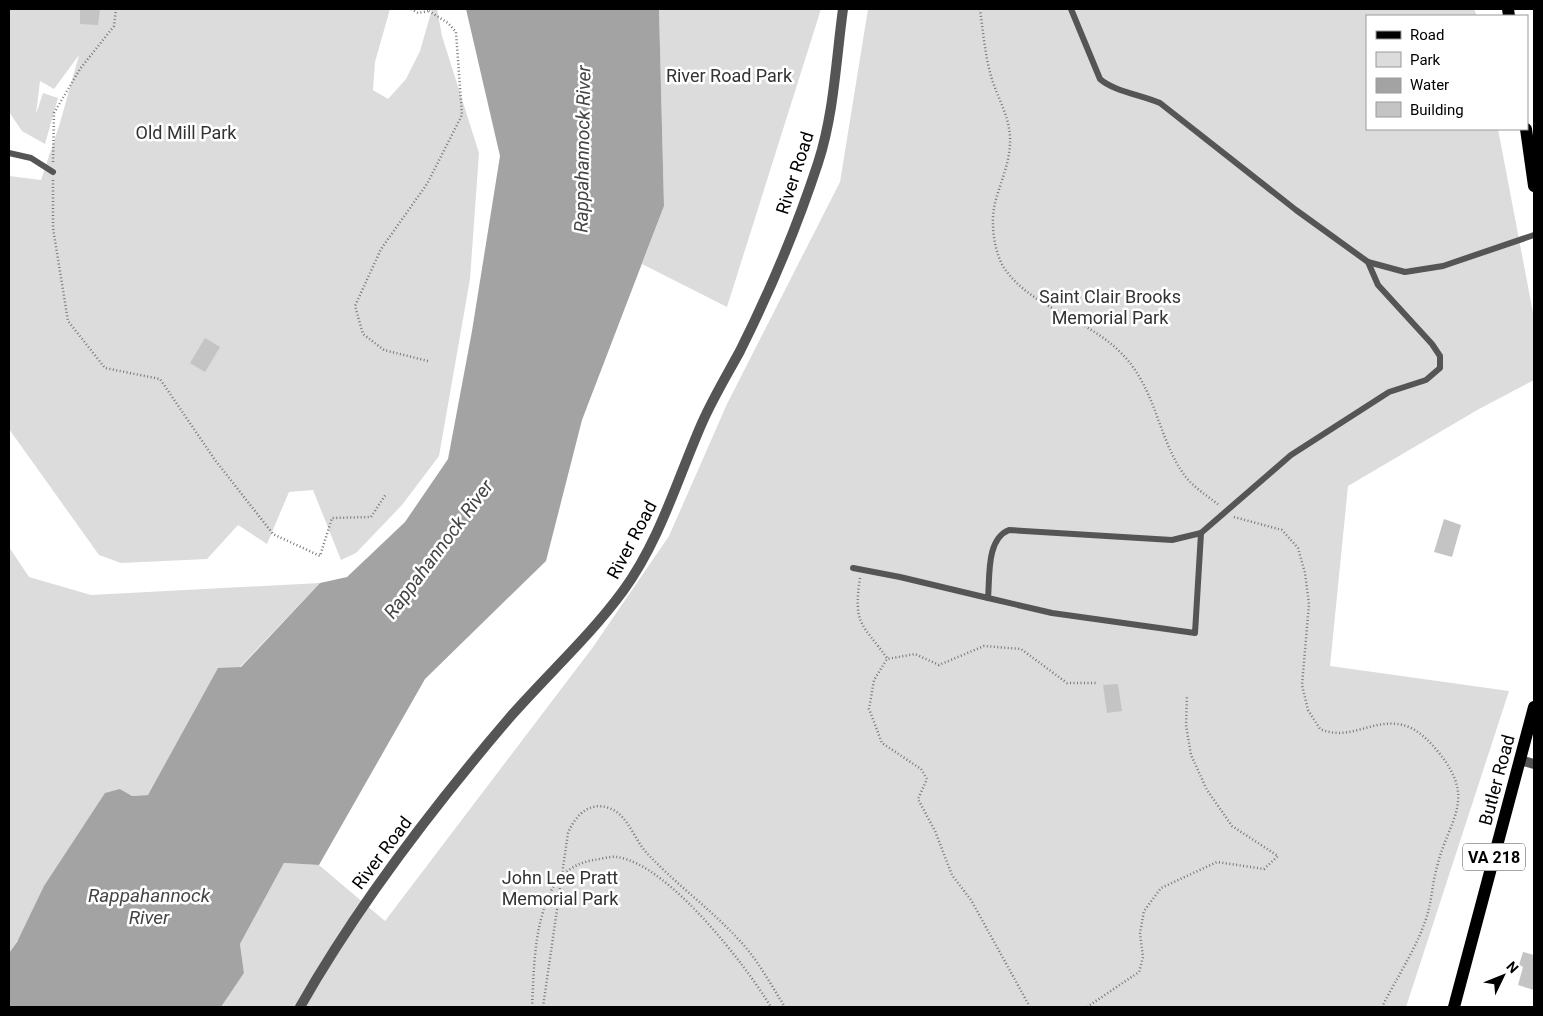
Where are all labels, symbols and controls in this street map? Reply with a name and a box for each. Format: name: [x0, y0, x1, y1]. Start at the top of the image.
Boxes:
legend: [1366, 15, 1528, 130]
text: Road: [1410, 26, 1444, 44]
text: Park: [1410, 51, 1441, 69]
water label: Rappahannock River: [570, 64, 595, 233]
park label: River Road Park: [666, 65, 793, 86]
text: Water: [1410, 76, 1449, 94]
text: Building: [1410, 101, 1464, 119]
park label: Old Mill Park: [136, 122, 237, 143]
street label: River Road: [771, 129, 818, 217]
park label: Saint Clair Brooks Memorial Park: [1039, 286, 1181, 328]
water label: Rappahannock River: [379, 475, 498, 623]
street label: River Road: [602, 497, 661, 582]
street label: Butler Road: [1474, 732, 1519, 827]
street label: River Road: [347, 812, 416, 893]
road number: VA 218: [1463, 844, 1525, 870]
park label: John Lee Pratt Memorial Park: [502, 867, 619, 909]
water label: Rappahannock River: [88, 884, 211, 929]
north arrow: [1478, 951, 1528, 1001]
text: N: [1503, 958, 1522, 976]

